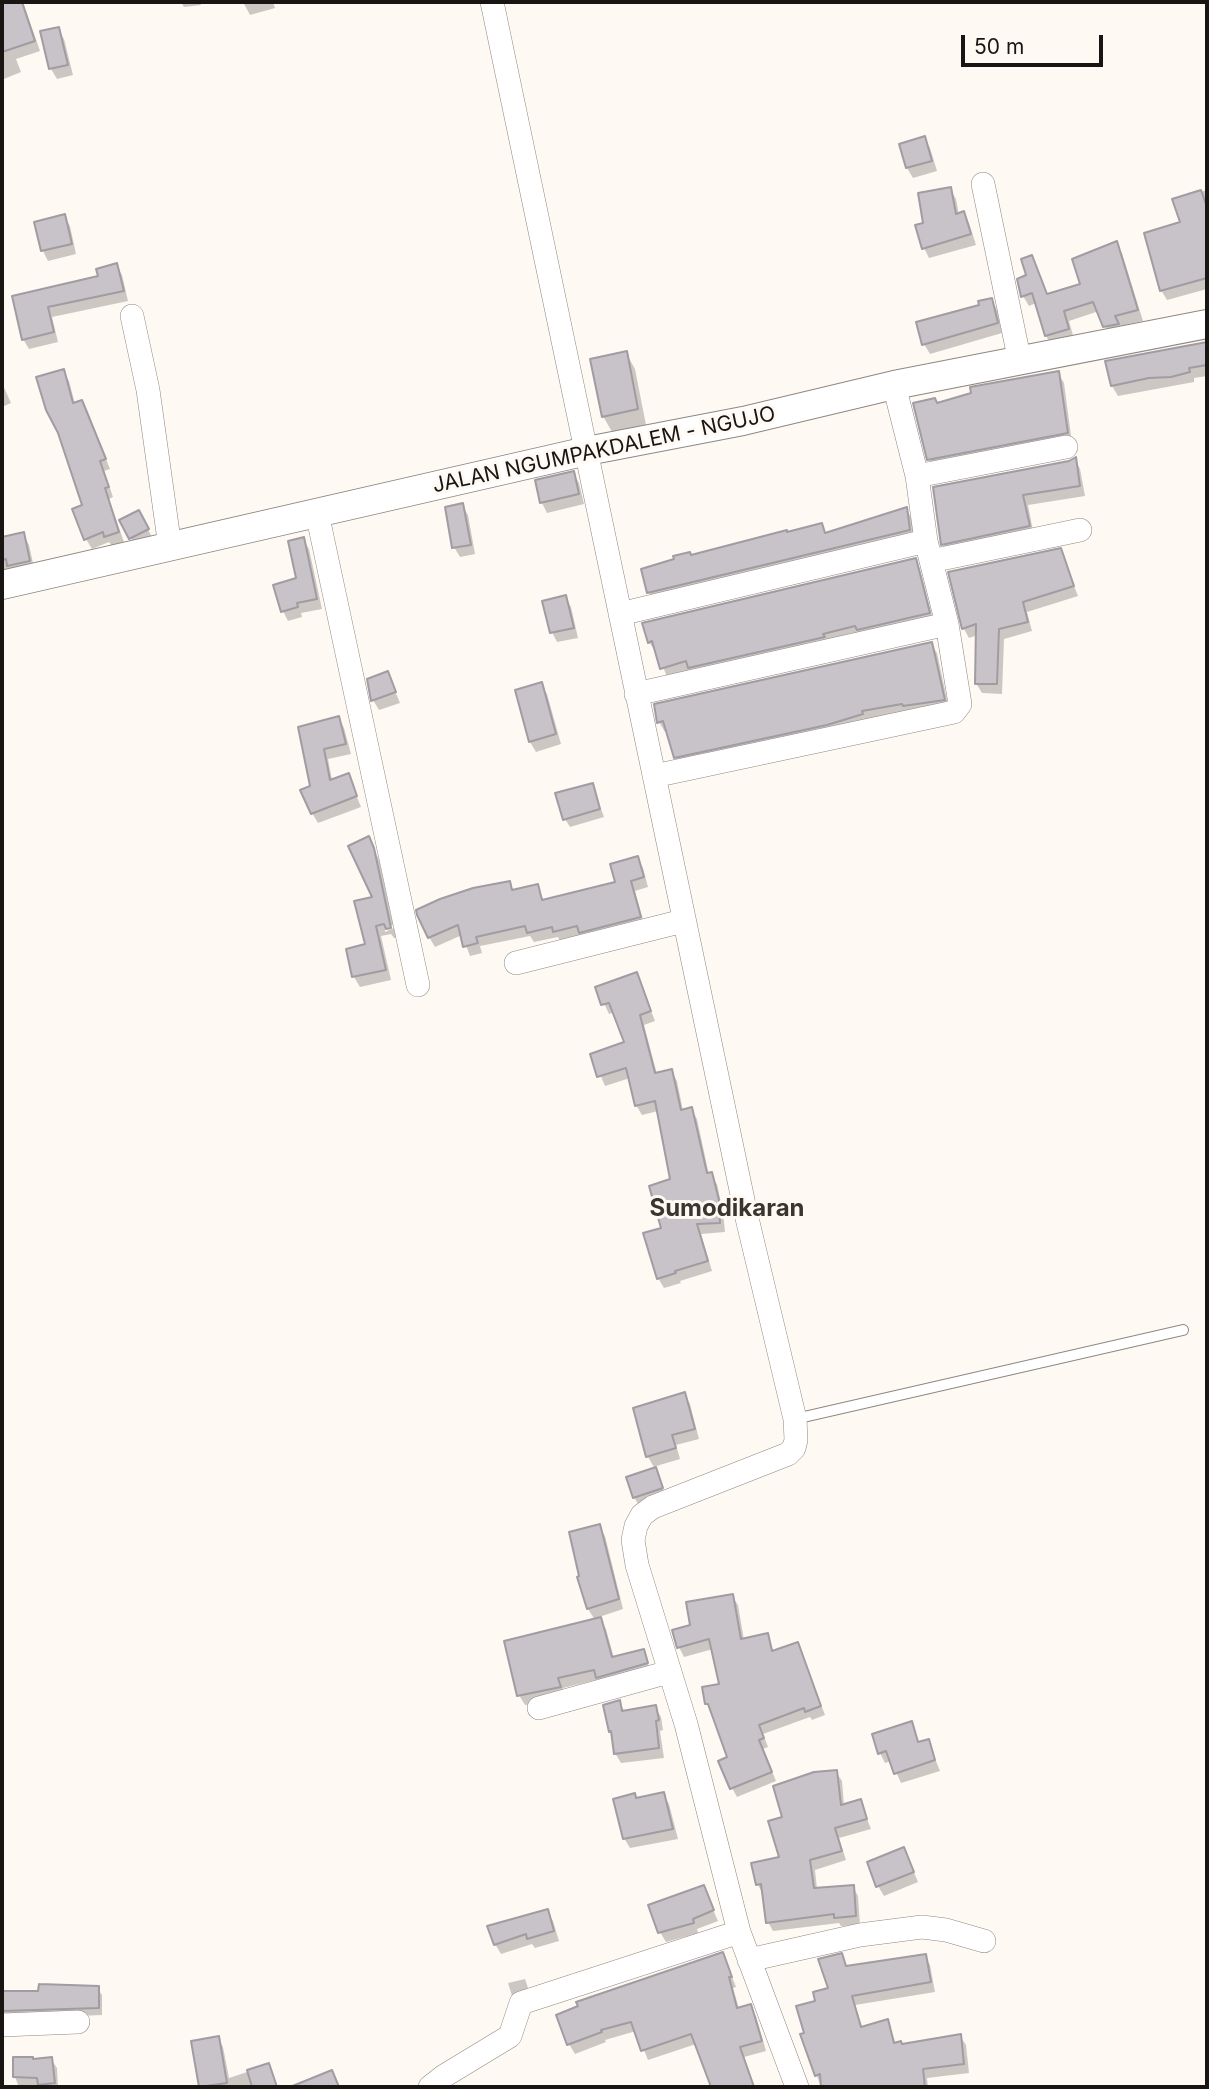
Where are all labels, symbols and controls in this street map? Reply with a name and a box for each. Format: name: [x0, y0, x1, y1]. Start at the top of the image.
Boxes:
scale bar: [964, 21, 1106, 65]
text: 50 m: [974, 34, 1024, 59]
street label: JALAN NGUMPAKDALEM - NGUJO: [430, 401, 778, 499]
district label: Sumodikaran: [649, 1195, 805, 1223]

